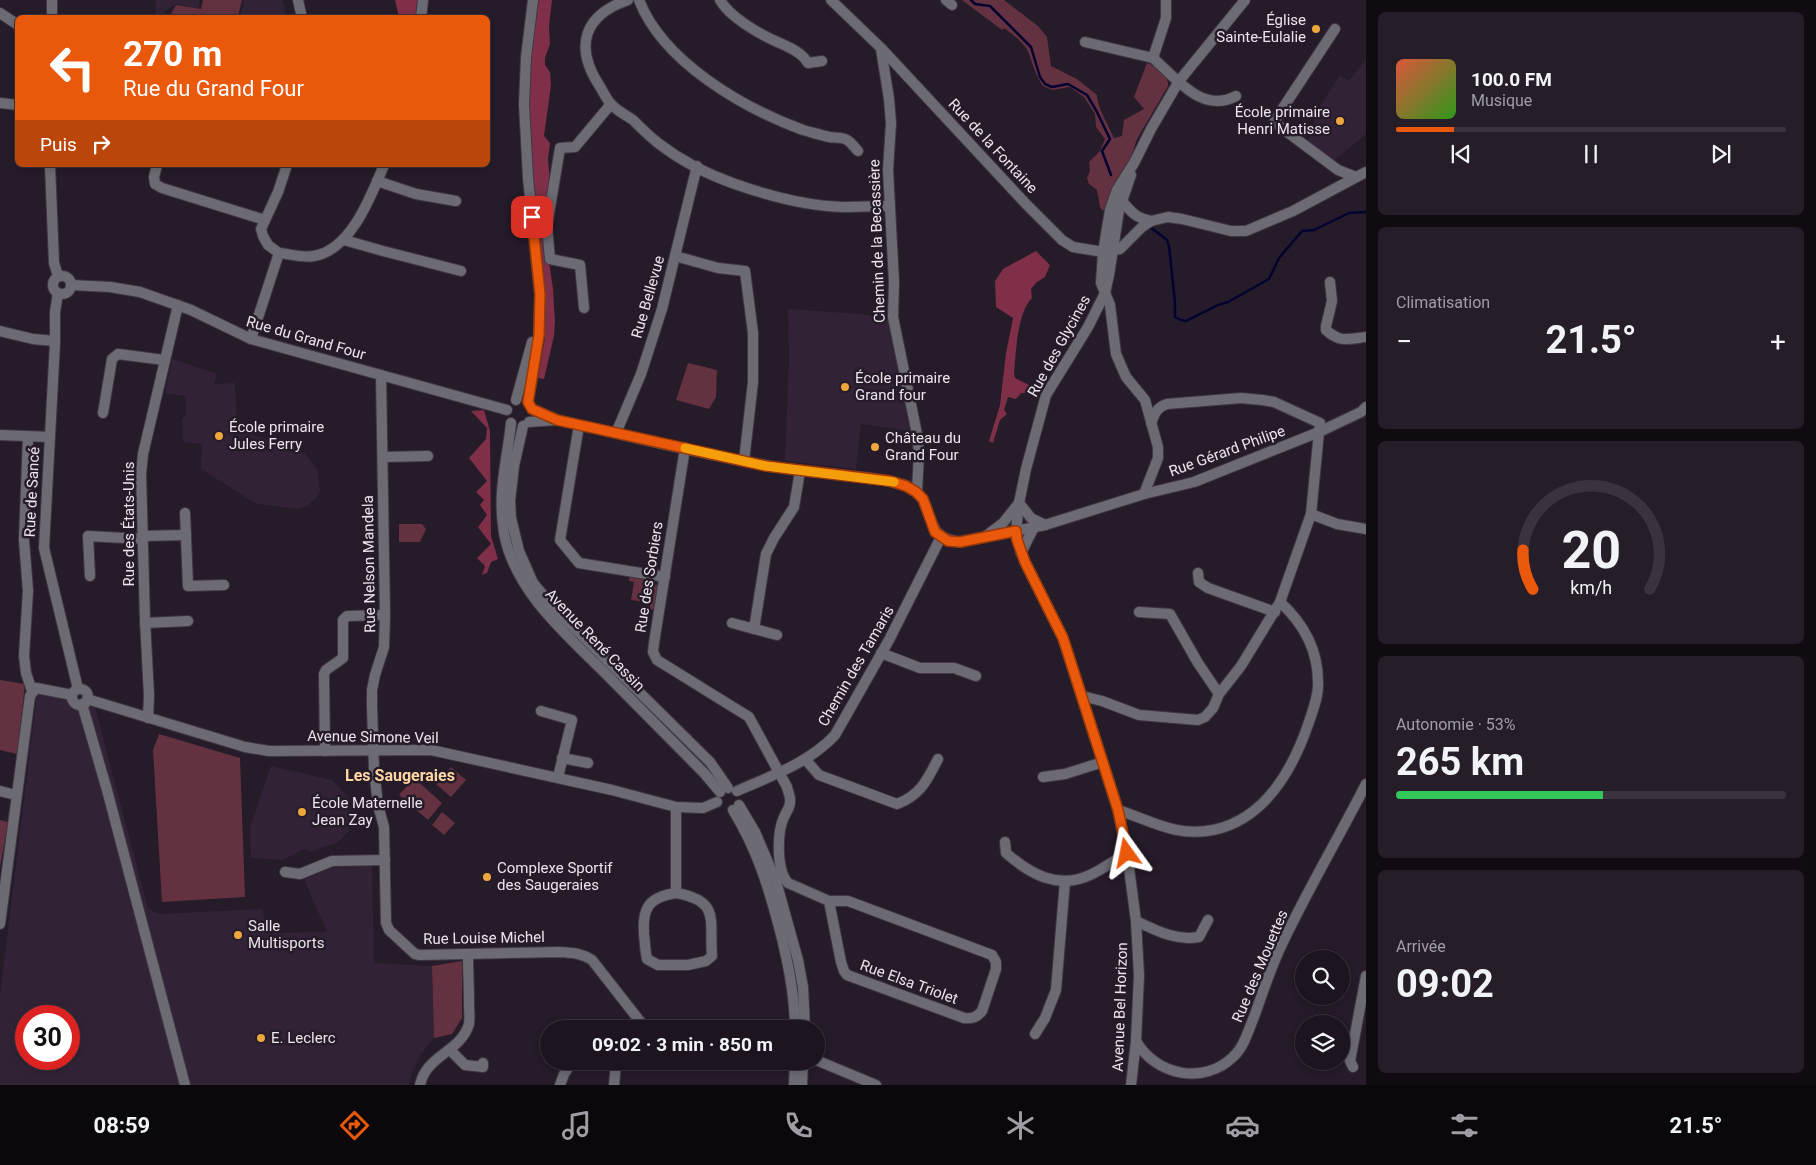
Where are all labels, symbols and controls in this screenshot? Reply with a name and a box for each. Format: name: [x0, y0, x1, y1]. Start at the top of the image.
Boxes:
place label: Église Sainte-Eulalie: [1216, 11, 1306, 46]
marker: Église Sainte-Eulalie: [1310, 23, 1322, 35]
text: 270 m: [123, 34, 222, 75]
icon: left: [40, 35, 105, 100]
text: 100.0 FM: [1471, 68, 1552, 91]
text: Rue du Grand Four: [123, 76, 304, 101]
text: Musique: [1471, 91, 1532, 110]
street label: Rue de la Fontaine: [945, 95, 1041, 197]
place label: École primaire Henri Matisse: [1235, 103, 1330, 138]
marker: École primaire Henri Matisse: [1334, 115, 1346, 127]
icon: right: [87, 130, 115, 158]
text: Puis: [40, 133, 77, 156]
icon: previous: [1447, 140, 1475, 168]
icon: pause: [1577, 140, 1605, 168]
icon: next: [1707, 140, 1735, 168]
street label: Chemin de la Becassière: [865, 159, 889, 323]
pin: [511, 196, 553, 238]
icon: arrive: [518, 203, 546, 231]
street label: Rue Bellevue: [628, 254, 668, 340]
street label: Rue des Glycines: [1024, 292, 1094, 400]
text: Climatisation: [1396, 293, 1490, 312]
street label: Rue du Grand Four: [244, 312, 368, 364]
text: 21.5°: [1545, 318, 1637, 362]
text: −: [1396, 325, 1412, 358]
text: +: [1770, 325, 1786, 358]
place label: École primaire Grand four: [855, 369, 950, 404]
marker: École primaire Grand four: [839, 381, 851, 393]
place label: École primaire Jules Ferry: [229, 418, 324, 453]
street label: Rue Gérard Philipe: [1166, 422, 1288, 480]
place label: Château du Grand Four: [885, 429, 961, 464]
marker: École primaire Jules Ferry: [213, 430, 225, 442]
marker: Château du Grand Four: [869, 441, 881, 453]
street label: Rue de Sancé: [21, 446, 43, 538]
street label: Rue des États-Unis: [120, 462, 138, 586]
street label: Rue Nelson Mandela: [359, 495, 379, 633]
street label: Rue des Sorbiers: [631, 520, 667, 634]
text: 20: [1561, 520, 1621, 581]
text: km/h: [1570, 577, 1612, 598]
street label: Avenue René Cassin: [542, 585, 648, 695]
street label: Chemin des Tamaris: [814, 602, 898, 730]
text: Autonomie · 53%: [1396, 715, 1516, 734]
street label: Avenue Simone Veil: [307, 727, 439, 747]
text: 265 km: [1396, 740, 1524, 784]
district label: Les Saugeraies: [345, 766, 455, 785]
place label: École Maternelle Jean Zay: [312, 794, 423, 829]
marker: École Maternelle Jean Zay: [296, 806, 308, 818]
position arrow: [1100, 826, 1152, 878]
place label: Complexe Sportif des Saugeraies: [497, 859, 613, 894]
marker: Complexe Sportif des Saugeraies: [481, 871, 493, 883]
street label: Rue des Mouettes: [1228, 907, 1292, 1025]
place label: Salle Multisports: [248, 917, 324, 952]
street label: Rue Louise Michel: [423, 928, 545, 948]
marker: Salle Multisports: [232, 929, 244, 941]
text: Arrivée: [1396, 937, 1446, 956]
street label: Avenue Bel Horizon: [1109, 942, 1131, 1072]
map controls: [1295, 950, 1350, 1070]
button: search: [1295, 950, 1350, 1005]
street label: Rue Elsa Triolet: [858, 956, 961, 1008]
text: 09:02: [1396, 962, 1494, 1006]
speed limit sign: 30: [15, 1005, 80, 1070]
button: layers: [1295, 1015, 1350, 1070]
place label: E. Leclerc: [271, 1029, 336, 1047]
marker: E. Leclerc: [255, 1032, 267, 1044]
text: 09:02 · 3 min · 850 m: [592, 1033, 773, 1056]
icon: directions: [337, 1108, 372, 1143]
icon: music: [559, 1108, 594, 1143]
icon: phone: [781, 1108, 816, 1143]
icon: climate: [1003, 1108, 1038, 1143]
icon: car: [1225, 1108, 1260, 1143]
icon: filters: [1447, 1108, 1482, 1143]
text: 08:59: [94, 1113, 150, 1138]
text: 21.5°: [1670, 1113, 1722, 1138]

